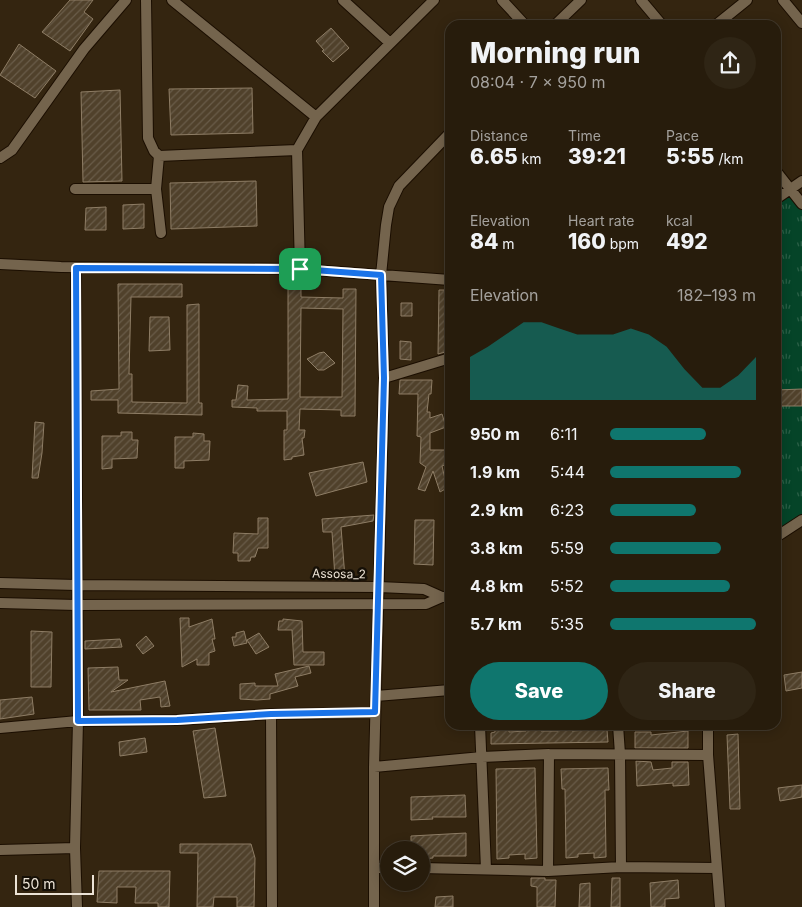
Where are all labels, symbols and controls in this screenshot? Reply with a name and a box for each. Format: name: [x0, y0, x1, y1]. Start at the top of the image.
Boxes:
text: Morning run: [470, 36, 640, 70]
button: share: [704, 37, 756, 89]
text: 08:04 · 7 × 950 m: [470, 72, 606, 92]
text: Distance: [470, 127, 528, 144]
text: Time: [568, 127, 601, 144]
text: Pace: [666, 127, 699, 144]
text: 6.65: [470, 144, 518, 169]
text: 39:21: [568, 144, 626, 169]
text: 5:55: [666, 144, 714, 169]
text: km: [518, 150, 542, 167]
text: /km: [714, 150, 743, 167]
text: Elevation: [470, 212, 530, 229]
text: Heart rate: [568, 212, 634, 229]
text: kcal: [666, 212, 693, 229]
text: 84: [470, 229, 498, 254]
text: 160: [568, 229, 606, 254]
text: 492: [666, 229, 708, 254]
text: m: [498, 235, 515, 252]
text: bpm: [606, 235, 639, 252]
pin: [279, 248, 321, 290]
icon: arrive: [286, 255, 314, 283]
text: Elevation: [470, 285, 539, 305]
text: 182–193 m: [677, 285, 756, 305]
text: 950 m: [470, 424, 520, 444]
text: 6:11: [550, 424, 578, 444]
text: 1.9 km: [470, 462, 520, 482]
text: 5:44: [550, 462, 585, 482]
text: 2.9 km: [470, 500, 523, 520]
text: 6:23: [550, 500, 584, 520]
text: 3.8 km: [470, 538, 523, 558]
text: 5:59: [550, 538, 584, 558]
street label: Assosa_2: [312, 566, 366, 581]
text: 4.8 km: [470, 576, 523, 596]
text: 5:52: [550, 576, 584, 596]
text: 5.7 km: [470, 614, 522, 634]
text: 5:35: [550, 614, 584, 634]
button: Save: [470, 662, 608, 720]
button: Share: [618, 662, 756, 720]
map controls: [380, 841, 430, 891]
button: layers: [380, 841, 430, 891]
scale bar: [15, 872, 94, 895]
text: 50 m: [22, 875, 56, 892]

